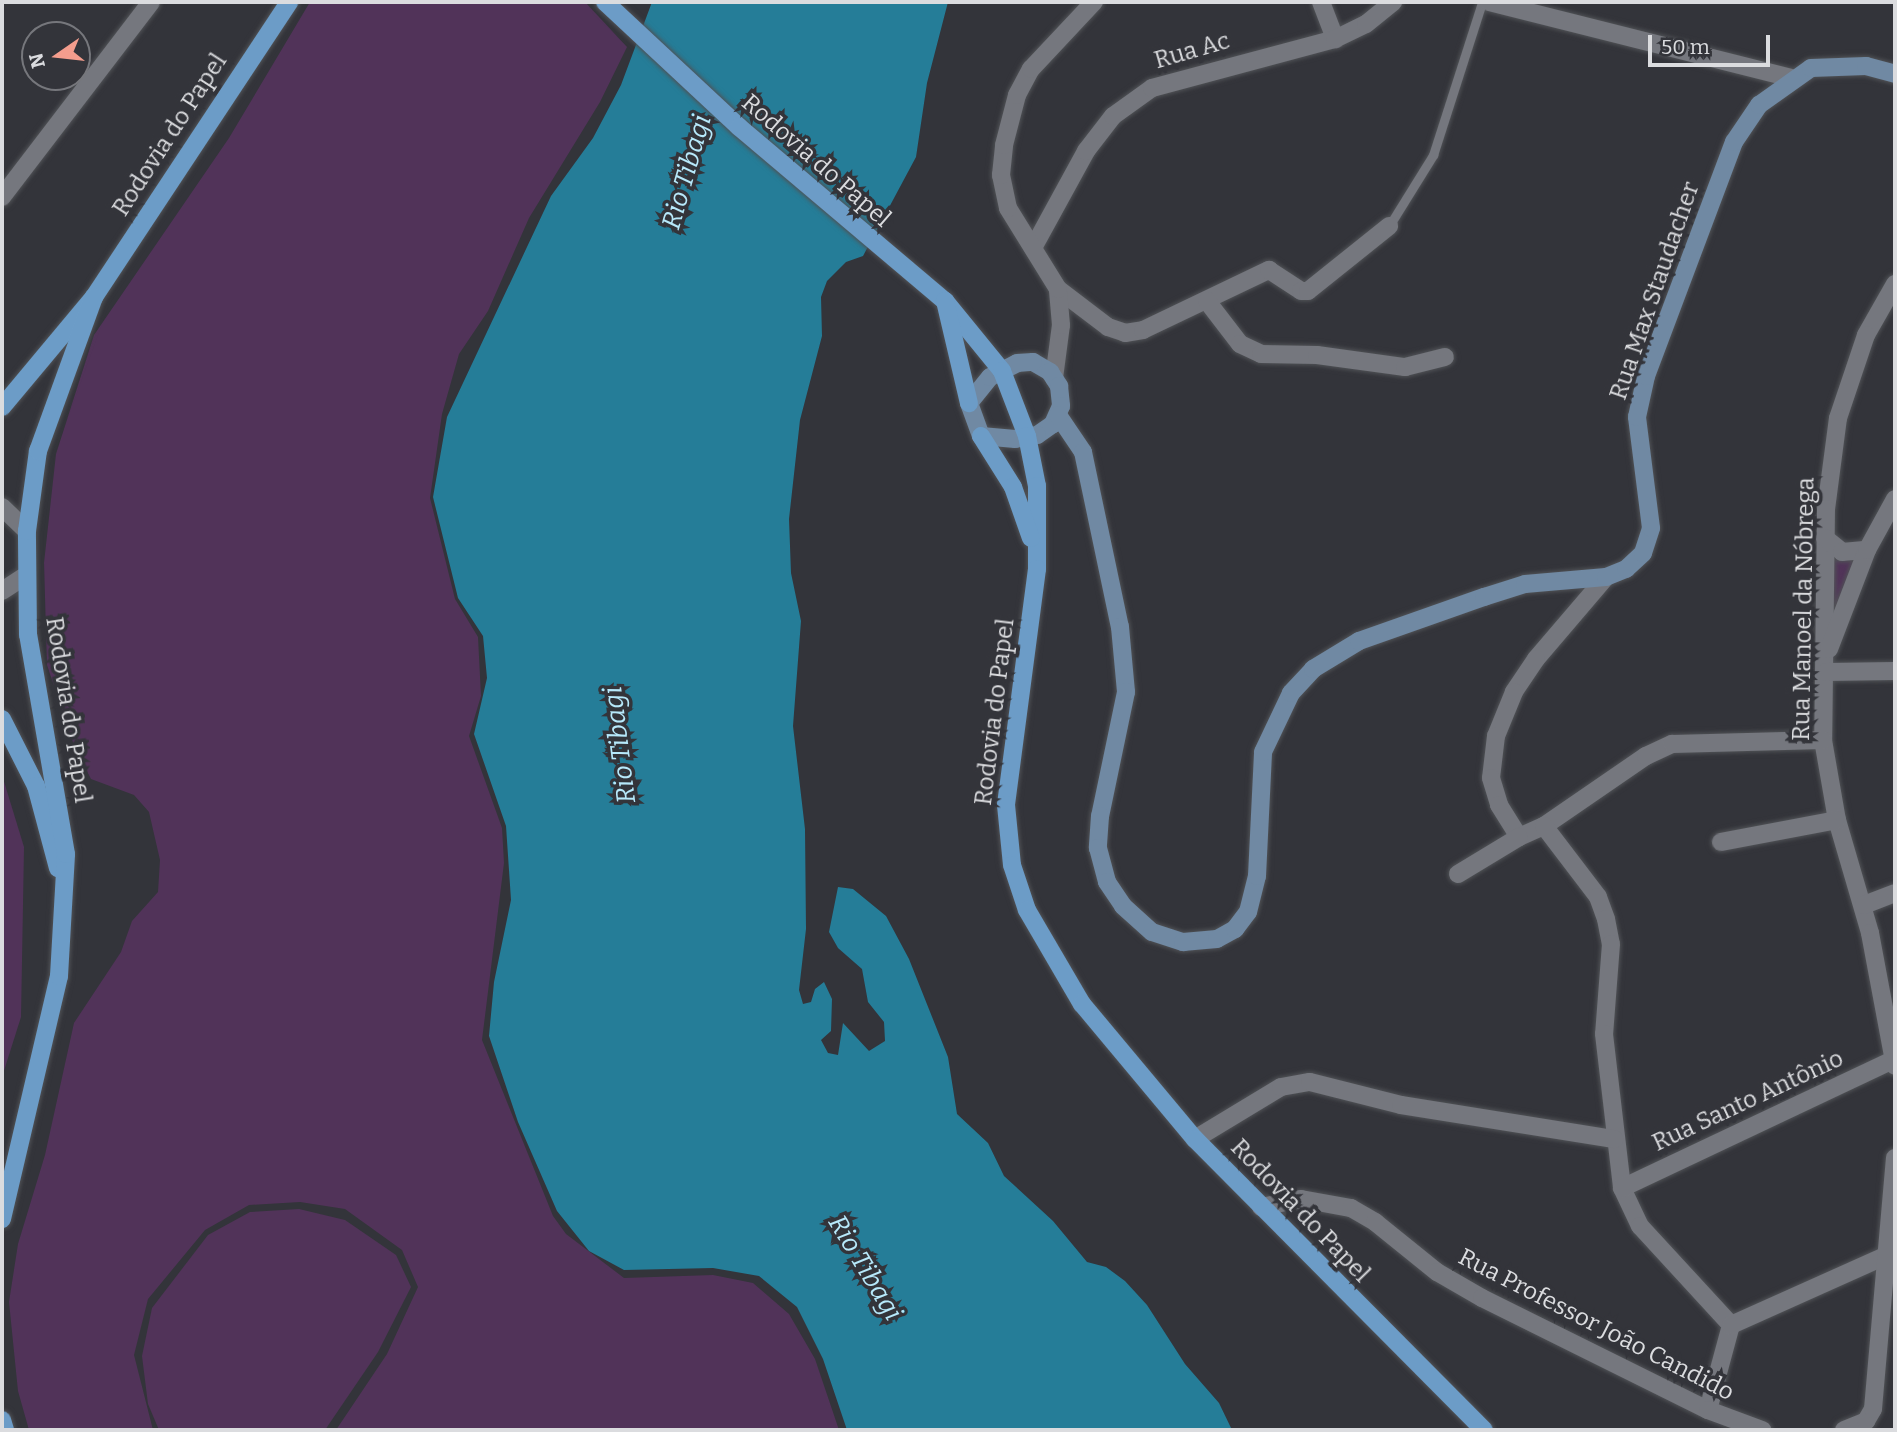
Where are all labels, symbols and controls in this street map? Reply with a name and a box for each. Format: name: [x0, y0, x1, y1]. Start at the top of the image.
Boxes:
north arrow: [21, 21, 91, 91]
scale bar: [1652, 21, 1774, 65]
street label: Rua Ac: [1151, 27, 1233, 75]
text: 50 m: [1661, 34, 1710, 60]
street label: Rodovia do Papel: [107, 48, 233, 222]
text: N: [24, 51, 50, 71]
street label: Rodovia do Papel: [736, 88, 896, 234]
water label: Rio Tibagi: [656, 111, 718, 233]
street label: Rua Max Staudacher: [1604, 178, 1706, 404]
street label: Rua Manoel da Nóbrega: [1787, 477, 1821, 741]
street label: Rodovia do Papel: [39, 615, 97, 805]
street label: Rodovia do Papel: [969, 617, 1021, 807]
water label: Rio Tibagi: [597, 685, 643, 805]
street label: Rua Santo Antônio: [1648, 1044, 1848, 1158]
street label: Rodovia do Papel: [1224, 1133, 1376, 1289]
water label: Rio Tibagi: [821, 1210, 909, 1326]
street label: Rua Professor João Candido: [1453, 1243, 1739, 1407]

